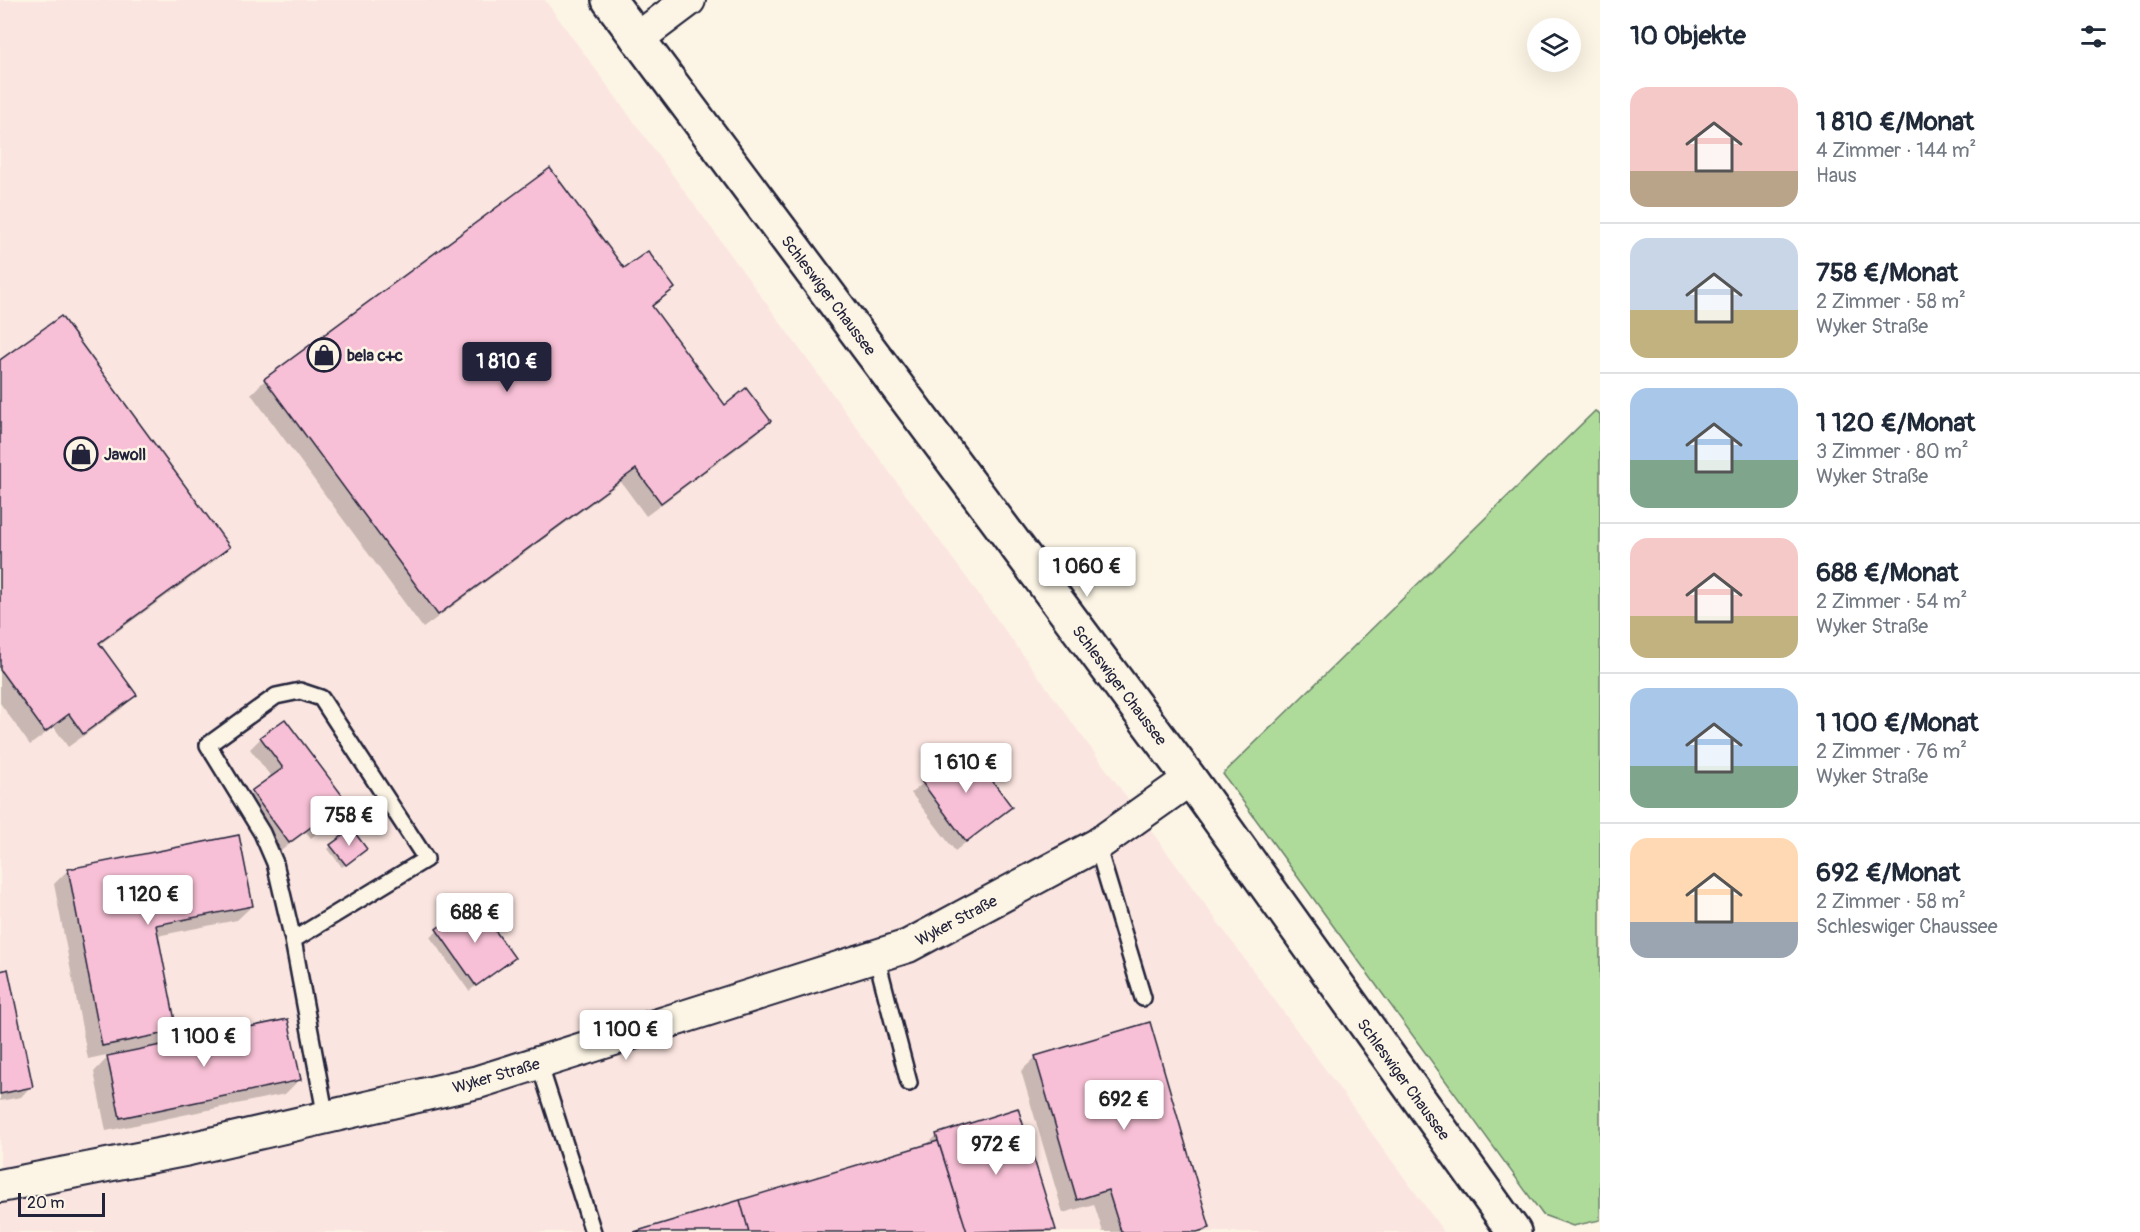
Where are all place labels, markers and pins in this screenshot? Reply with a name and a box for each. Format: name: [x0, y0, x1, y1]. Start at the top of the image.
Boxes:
shop icon: bela c+c: [306, 337, 342, 373]
pin: 1 810 €: [452, 342, 562, 393]
place label: bela c+c: [347, 346, 403, 366]
shop icon: Jawoll: [63, 436, 99, 472]
place label: Jawoll: [104, 445, 146, 465]
pin: 1 060 €: [1032, 547, 1142, 598]
pin: 1 610 €: [911, 743, 1021, 794]
pin: 758 €: [307, 796, 391, 847]
pin: 1 120 €: [93, 875, 203, 926]
pin: 688 €: [433, 893, 517, 944]
pin: 1 100 €: [571, 1010, 681, 1061]
pin: 1 100 €: [149, 1017, 259, 1068]
pin: 692 €: [1082, 1080, 1166, 1131]
pin: 972 €: [954, 1125, 1038, 1176]

